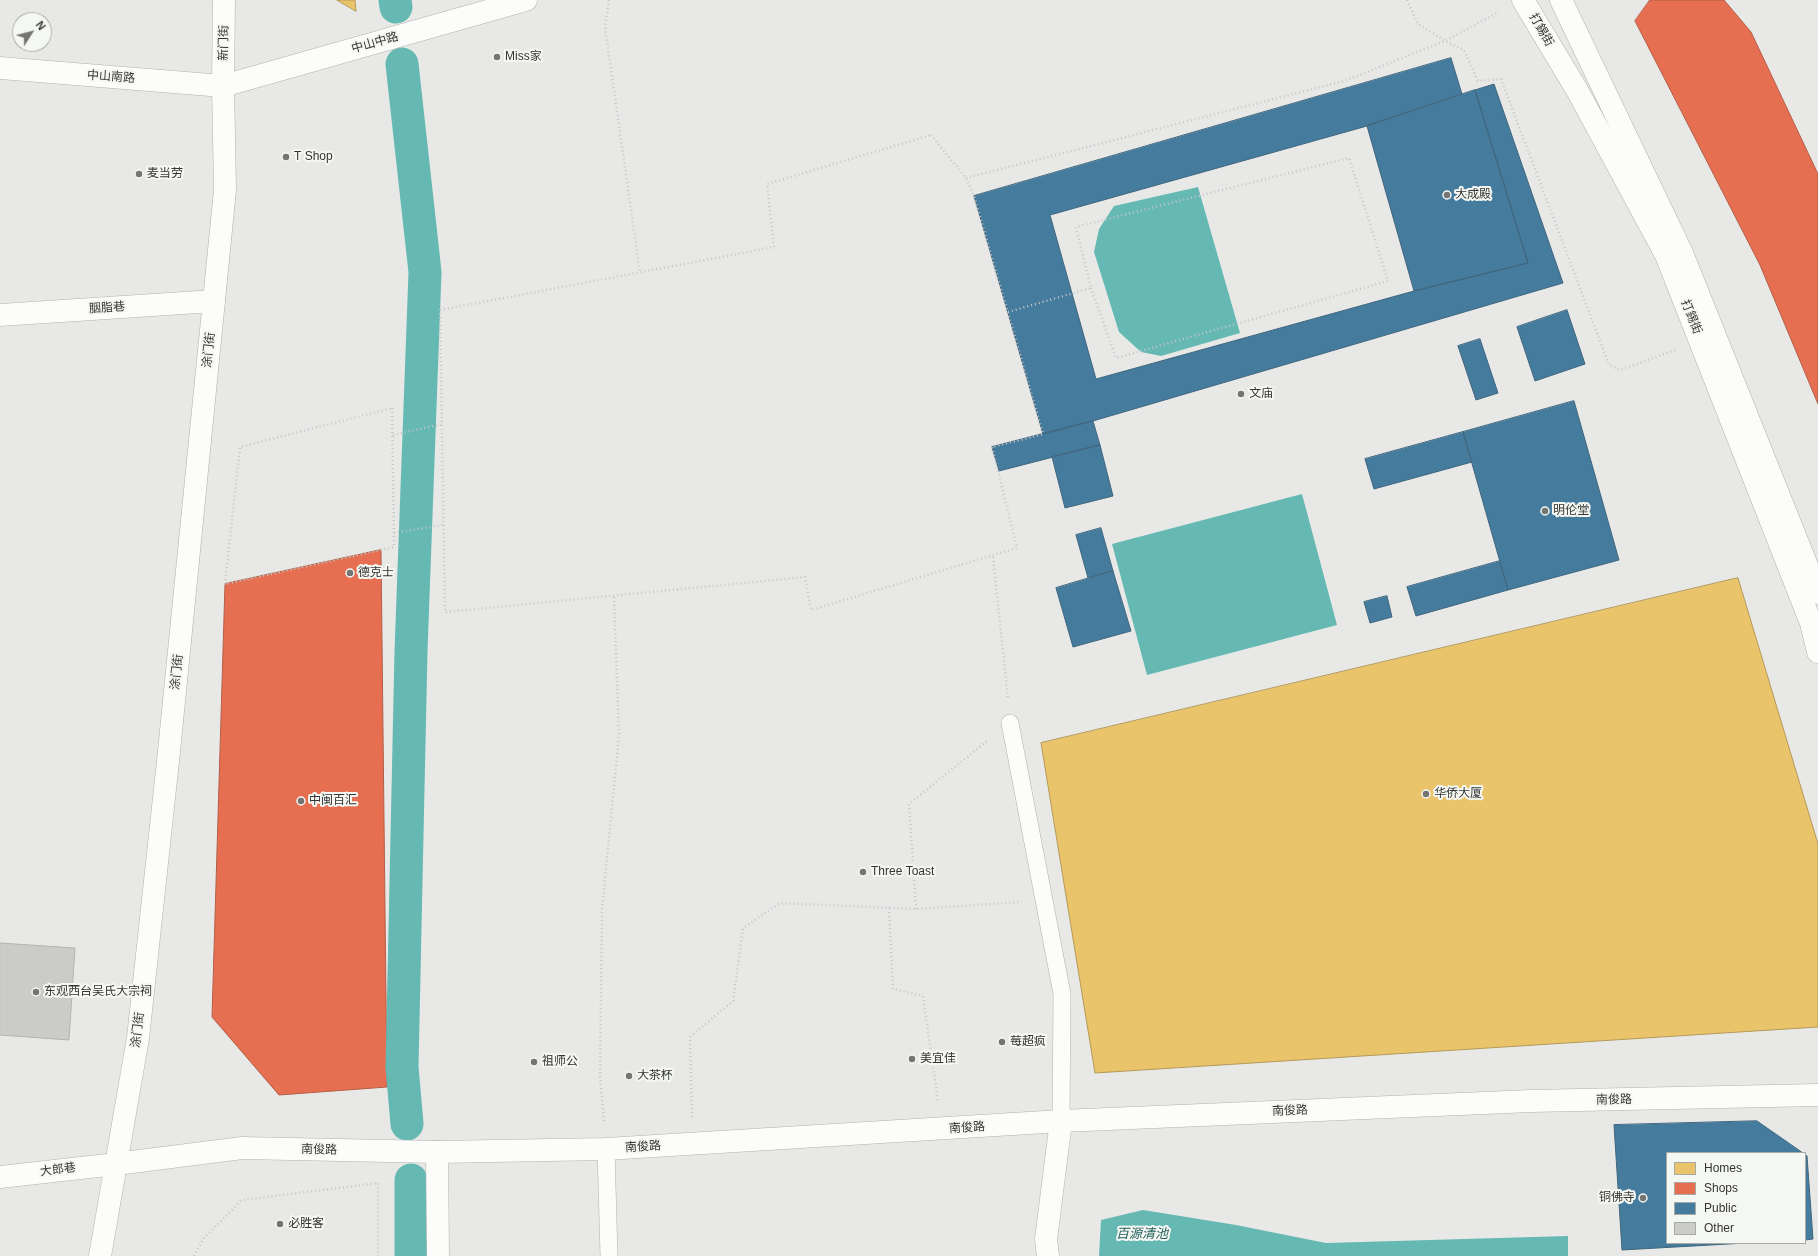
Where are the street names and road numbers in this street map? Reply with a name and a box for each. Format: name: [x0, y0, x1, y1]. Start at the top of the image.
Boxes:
street label: 打錫街: [1526, 11, 1556, 49]
street label: 新门街: [216, 25, 232, 61]
street label: 中山中路: [350, 29, 400, 57]
street label: 中山南路: [87, 68, 135, 86]
street label: 打錫街: [1678, 298, 1704, 336]
street label: 胭脂巷: [89, 300, 125, 316]
street label: 涂门街: [200, 331, 218, 369]
street label: 涂门街: [168, 653, 186, 691]
street label: 涂门街: [129, 1011, 147, 1049]
street label: 南俊路: [1596, 1092, 1632, 1108]
street label: 南俊路: [1272, 1103, 1308, 1119]
street label: 南俊路: [949, 1120, 985, 1136]
street label: 南俊路: [625, 1139, 661, 1155]
street label: 南俊路: [301, 1142, 337, 1158]
street label: 大郎巷: [39, 1161, 77, 1179]

